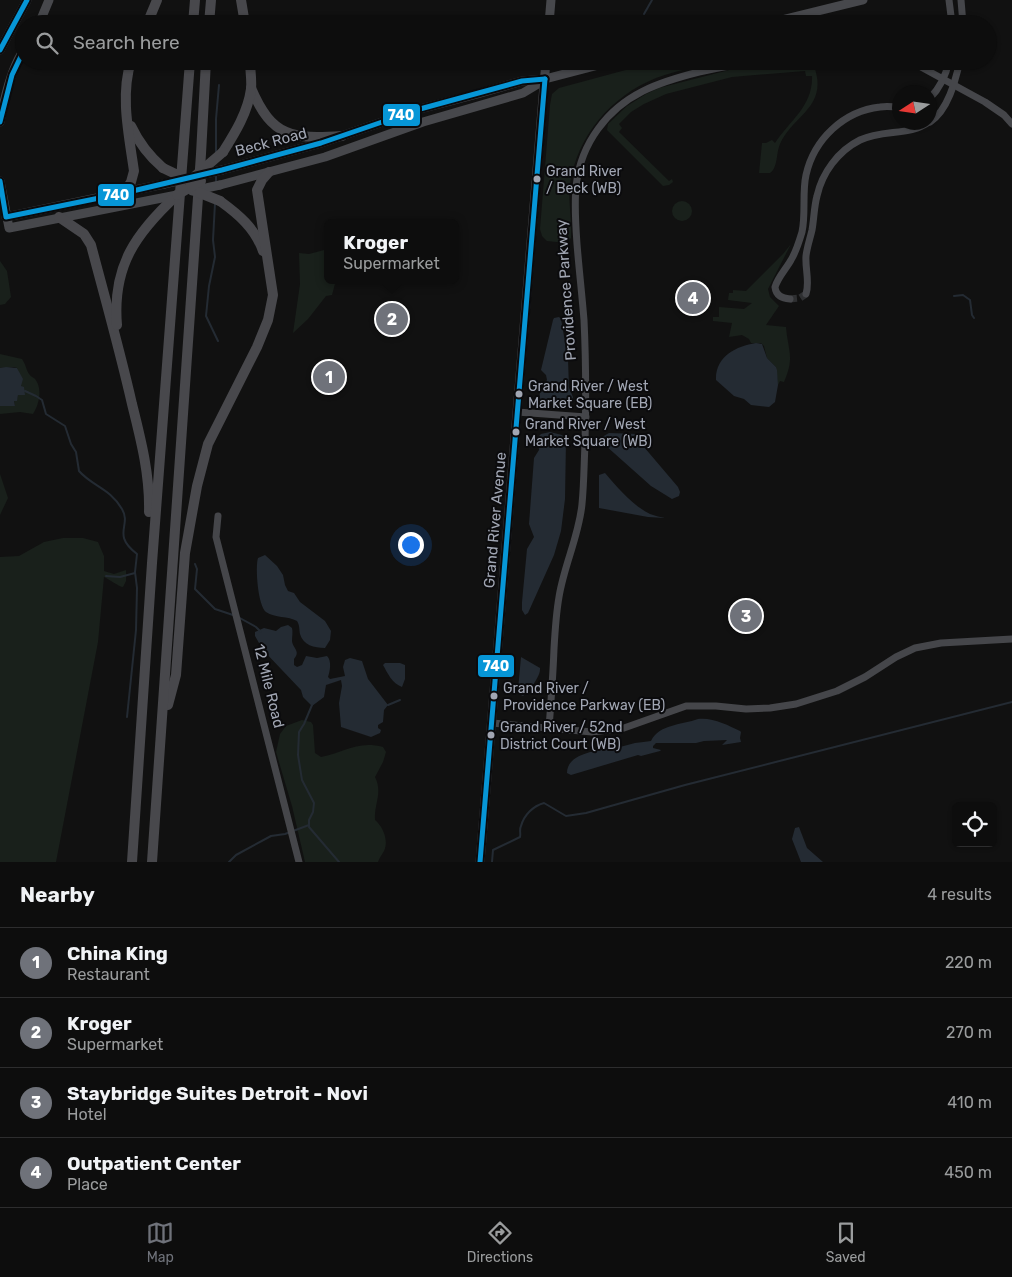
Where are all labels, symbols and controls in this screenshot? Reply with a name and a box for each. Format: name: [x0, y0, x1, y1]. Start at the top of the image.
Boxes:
search box: [15, 15, 997, 70]
icon: search: [33, 29, 61, 57]
text: Search here: [73, 31, 180, 54]
north arrow: [892, 85, 937, 130]
line badge: 740: [382, 103, 421, 127]
text: 740: [388, 107, 414, 124]
street label: Beck Road: [233, 124, 309, 160]
place label: Grand River / Beck (WB): [546, 163, 623, 197]
marker: Grand River / Beck (WB): [532, 174, 542, 184]
line badge: 740: [97, 183, 135, 207]
text: 740: [103, 187, 129, 204]
popup: [324, 219, 459, 284]
street label: Providence Parkway: [552, 219, 580, 361]
text: Kroger: [343, 231, 408, 254]
text: Supermarket: [343, 254, 440, 273]
pin: 4: [677, 279, 709, 317]
pin: 2: [376, 300, 408, 338]
pin: 1: [313, 358, 345, 396]
place label: Grand River / West Market Square (EB): [528, 378, 652, 412]
marker: Grand River / West Market Square (EB): [514, 389, 524, 399]
place label: Grand River / West Market Square (WB): [525, 416, 652, 450]
marker: Grand River / West Market Square (WB): [511, 427, 521, 437]
street label: Grand River Avenue: [480, 451, 510, 589]
your location: [398, 532, 424, 558]
pin: 3: [730, 597, 762, 635]
street label: 12 Mile Road: [250, 642, 288, 730]
line badge: 740: [477, 654, 515, 678]
text: 740: [483, 658, 509, 675]
place label: Grand River / Providence Parkway (EB): [503, 680, 665, 714]
marker: Grand River / Providence Parkway (EB): [489, 691, 499, 701]
place label: Grand River / 52nd District Court (WB): [500, 719, 623, 753]
marker: Grand River / 52nd District Court (WB): [486, 730, 496, 740]
map controls: [952, 802, 997, 847]
button: locate: [952, 802, 997, 847]
text: Nearby: [20, 882, 95, 907]
text: 4 results: [927, 885, 992, 904]
text: China King: [67, 942, 168, 965]
text: 1: [32, 953, 40, 972]
text: 220 m: [945, 953, 992, 972]
text: Restaurant: [67, 965, 150, 984]
text: Kroger: [67, 1012, 132, 1035]
text: 2: [31, 1023, 41, 1042]
text: 270 m: [946, 1023, 992, 1042]
text: Supermarket: [67, 1035, 163, 1054]
text: Staybridge Suites Detroit - Novi: [67, 1082, 368, 1105]
text: 3: [31, 1093, 41, 1112]
text: 410 m: [947, 1093, 992, 1112]
text: Hotel: [67, 1105, 107, 1124]
text: Outpatient Center: [67, 1152, 241, 1175]
text: 4: [31, 1163, 41, 1182]
text: 450 m: [944, 1163, 992, 1182]
text: Place: [67, 1175, 108, 1194]
tab: Map: [146, 1219, 174, 1266]
tab: Directions: [467, 1219, 533, 1266]
tab: Saved: [826, 1219, 866, 1266]

